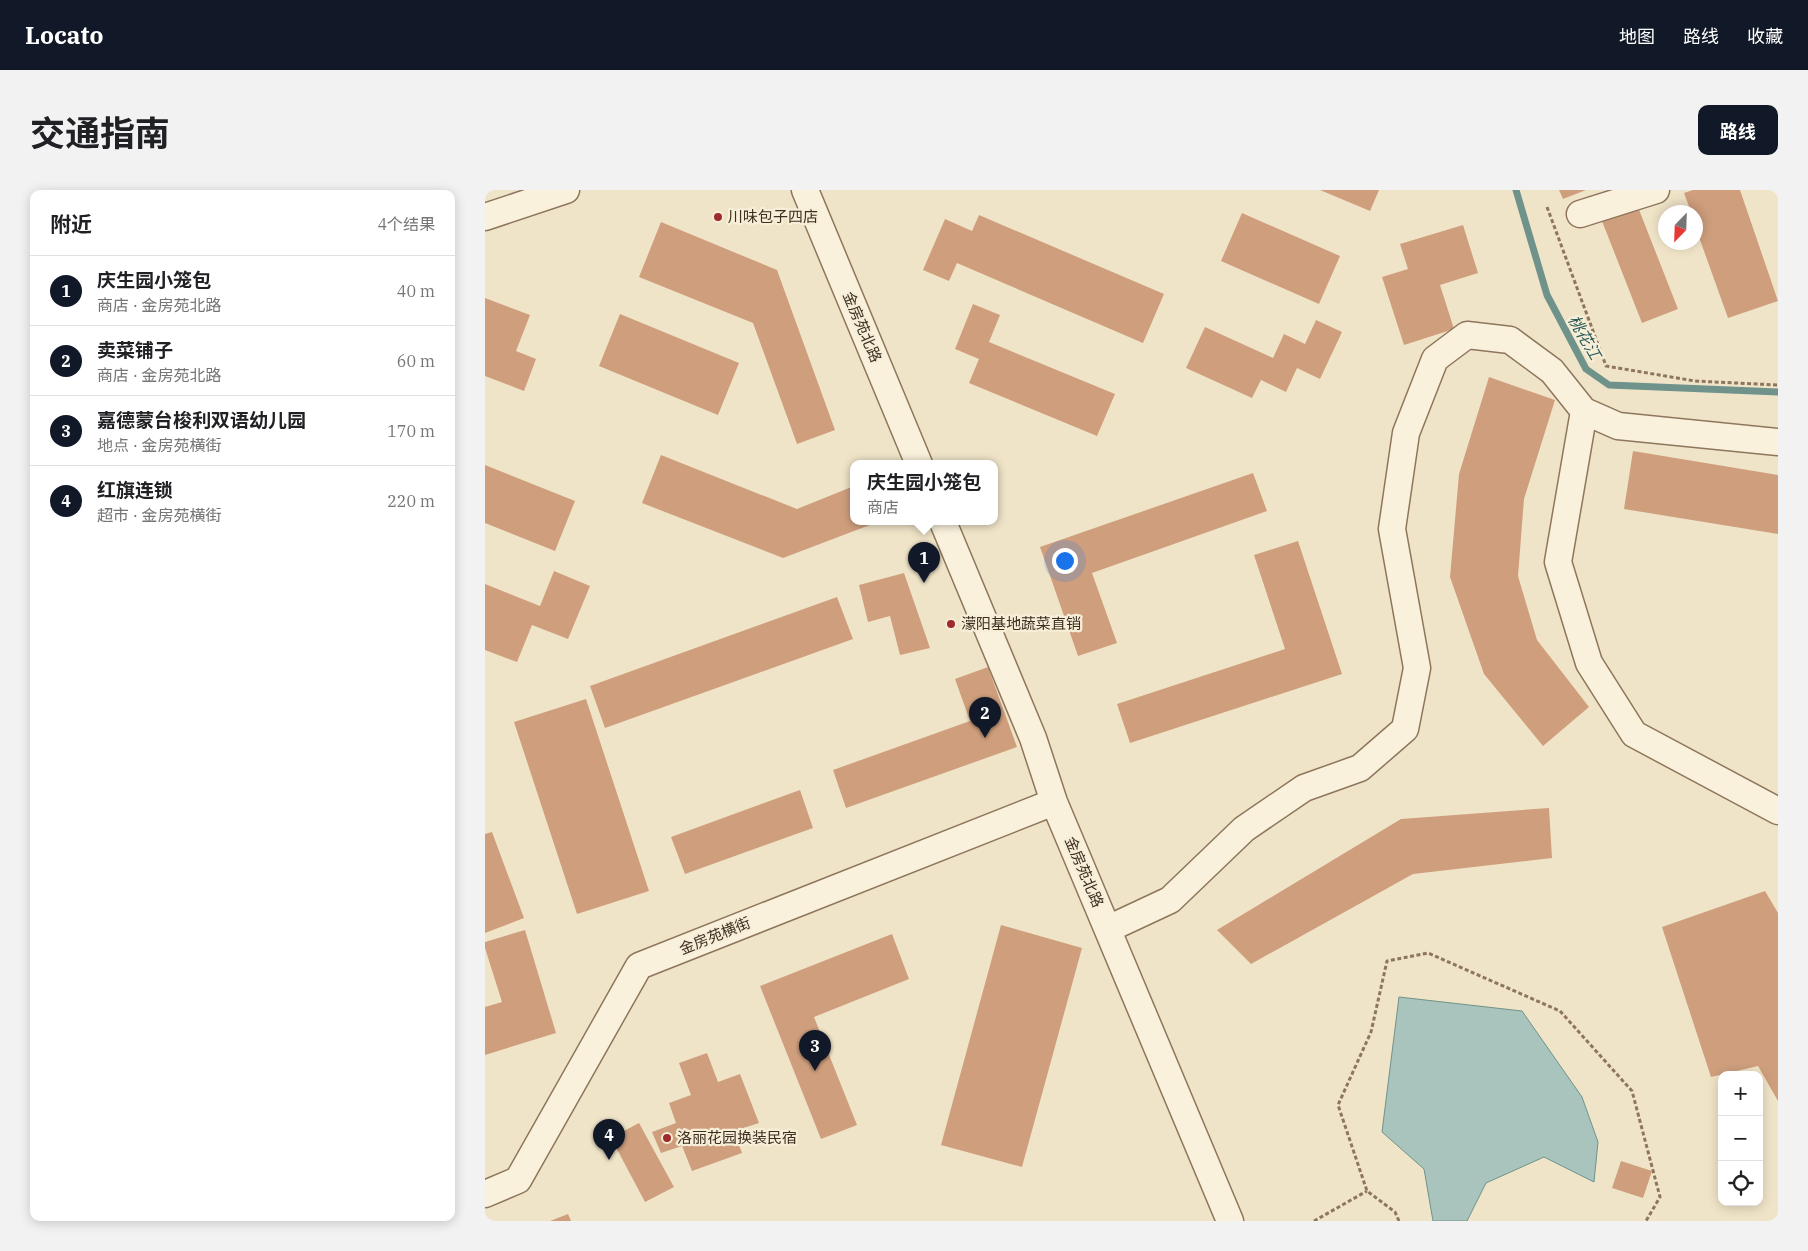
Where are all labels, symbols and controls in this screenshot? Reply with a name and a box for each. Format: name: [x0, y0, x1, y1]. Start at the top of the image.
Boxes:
text: Locato: [25, 19, 103, 51]
text: 地图: [1619, 25, 1655, 48]
text: 路线: [1683, 25, 1719, 48]
text: 收藏: [1747, 25, 1783, 48]
button: 路线: [1698, 105, 1778, 155]
text: 交通指南: [30, 110, 170, 156]
north arrow: [1658, 205, 1703, 250]
place label: 川味包子四店: [728, 207, 818, 226]
text: 附近: [50, 210, 92, 238]
marker: 川味包子四店: [712, 211, 724, 223]
text: 4个结果: [377, 214, 435, 234]
text: 庆生园小笼包: [97, 268, 211, 292]
text: 1: [61, 281, 71, 301]
text: 40 m: [397, 281, 435, 301]
street label: 金房苑北路: [839, 289, 886, 365]
text: 商店 · 金房苑北路: [97, 295, 222, 315]
water label: 桃花江: [1564, 311, 1607, 365]
text: 卖菜铺子: [97, 338, 173, 362]
text: 2: [61, 351, 71, 371]
text: 60 m: [397, 351, 435, 371]
text: 商店 · 金房苑北路: [97, 365, 222, 385]
text: 嘉德蒙台梭利双语幼儿园: [97, 408, 306, 432]
text: 3: [61, 421, 71, 441]
text: 170 m: [387, 421, 435, 441]
text: 地点 · 金房苑横街: [97, 435, 222, 455]
popup: [850, 460, 998, 525]
text: 庆生园小笼包: [867, 470, 981, 494]
text: 红旗连锁: [97, 478, 173, 502]
text: 4: [61, 491, 71, 511]
text: 220 m: [387, 491, 435, 511]
text: 商店: [867, 497, 899, 517]
text: 超市 · 金房苑横街: [97, 505, 222, 525]
pin: 1: [908, 542, 940, 583]
your location: [1052, 548, 1078, 574]
place label: 濛阳基地蔬菜直销: [961, 614, 1081, 633]
marker: 濛阳基地蔬菜直销: [945, 618, 957, 630]
pin: 2: [969, 697, 1001, 738]
street label: 金房苑北路: [1061, 834, 1108, 910]
street label: 金房苑横街: [676, 913, 753, 958]
pin: 3: [799, 1030, 831, 1071]
map controls: [1718, 1071, 1763, 1206]
button: +: [1718, 1071, 1763, 1116]
button: −: [1718, 1116, 1763, 1161]
pin: 4: [593, 1119, 625, 1160]
place label: 洛丽花园换装民宿: [677, 1128, 797, 1147]
marker: 洛丽花园换装民宿: [661, 1132, 673, 1144]
button: locate: [1718, 1161, 1763, 1206]

